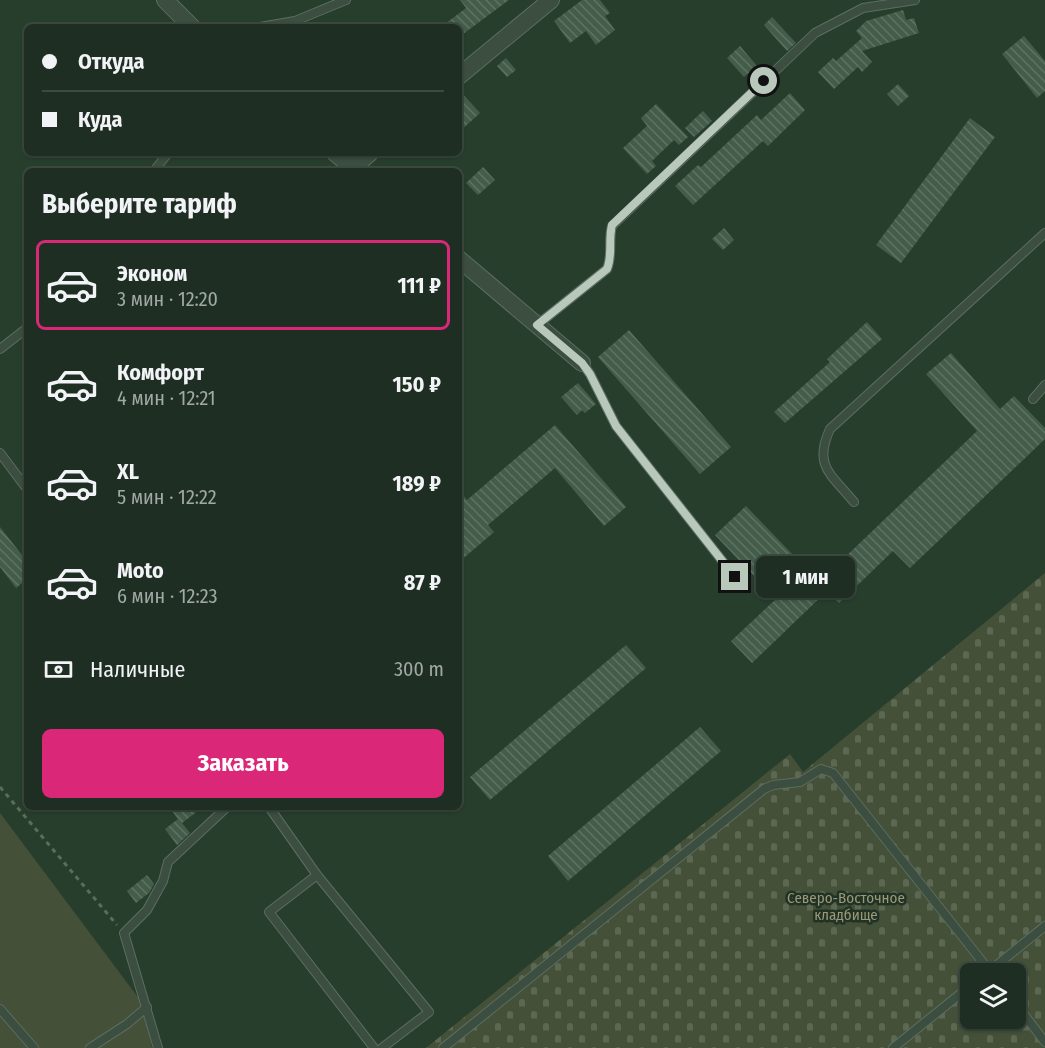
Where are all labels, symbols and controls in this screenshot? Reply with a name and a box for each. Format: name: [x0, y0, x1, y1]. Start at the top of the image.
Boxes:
text: Откуда: [78, 48, 145, 75]
route start: [750, 67, 777, 94]
text: Куда: [78, 106, 122, 133]
text: Выберите тариф: [42, 188, 237, 220]
icon: car: [45, 258, 99, 312]
text: Эконом: [117, 260, 187, 287]
text: 111 ₽: [397, 272, 441, 299]
text: 3 мин · 12:20: [117, 287, 218, 311]
icon: car: [45, 357, 99, 411]
text: Комфорт: [117, 359, 204, 386]
text: 150 ₽: [392, 371, 441, 398]
text: 4 мин · 12:21: [117, 386, 216, 410]
icon: car: [45, 456, 99, 510]
text: XL: [117, 458, 139, 485]
text: 189 ₽: [392, 470, 441, 497]
text: 5 мин · 12:22: [117, 485, 217, 509]
icon: car: [45, 555, 99, 609]
callout: 1 мин: [756, 556, 855, 598]
text: Moto: [117, 557, 164, 584]
route end: [721, 563, 748, 590]
text: 1 мин: [782, 565, 829, 589]
text: 87 ₽: [404, 569, 441, 596]
text: 6 мин · 12:23: [117, 584, 217, 608]
icon: cash: [42, 653, 75, 686]
text: Наличные: [90, 656, 185, 683]
text: 300 m: [394, 657, 444, 681]
button: Заказать: [42, 729, 444, 798]
park label: Северо-Восточное кладбище: [787, 889, 905, 924]
map controls: [960, 963, 1026, 1029]
button: layers: [960, 963, 1026, 1029]

